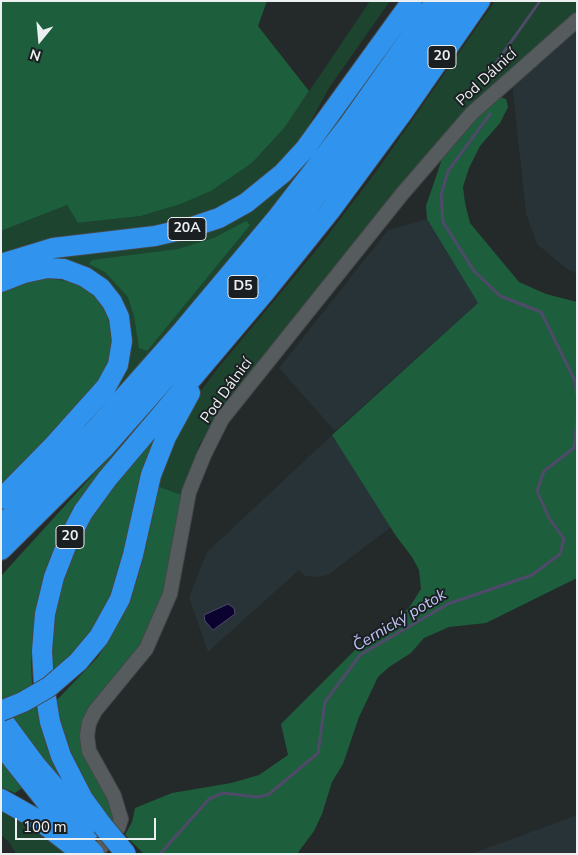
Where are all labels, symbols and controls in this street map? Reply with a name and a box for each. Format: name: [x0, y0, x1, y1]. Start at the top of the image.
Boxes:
north arrow: [15, 15, 65, 65]
text: N: [28, 44, 43, 65]
street label: Pod Dálnicí: [453, 45, 521, 111]
road number: 20: [428, 46, 456, 68]
road number: 20A: [168, 218, 206, 240]
road number: D5: [228, 276, 258, 298]
street label: Pod Dálnicí: [197, 355, 257, 427]
road number: 20: [56, 526, 84, 548]
water label: Černický potok: [350, 586, 450, 656]
scale bar: [18, 808, 159, 840]
text: 100 m: [23, 817, 67, 837]

